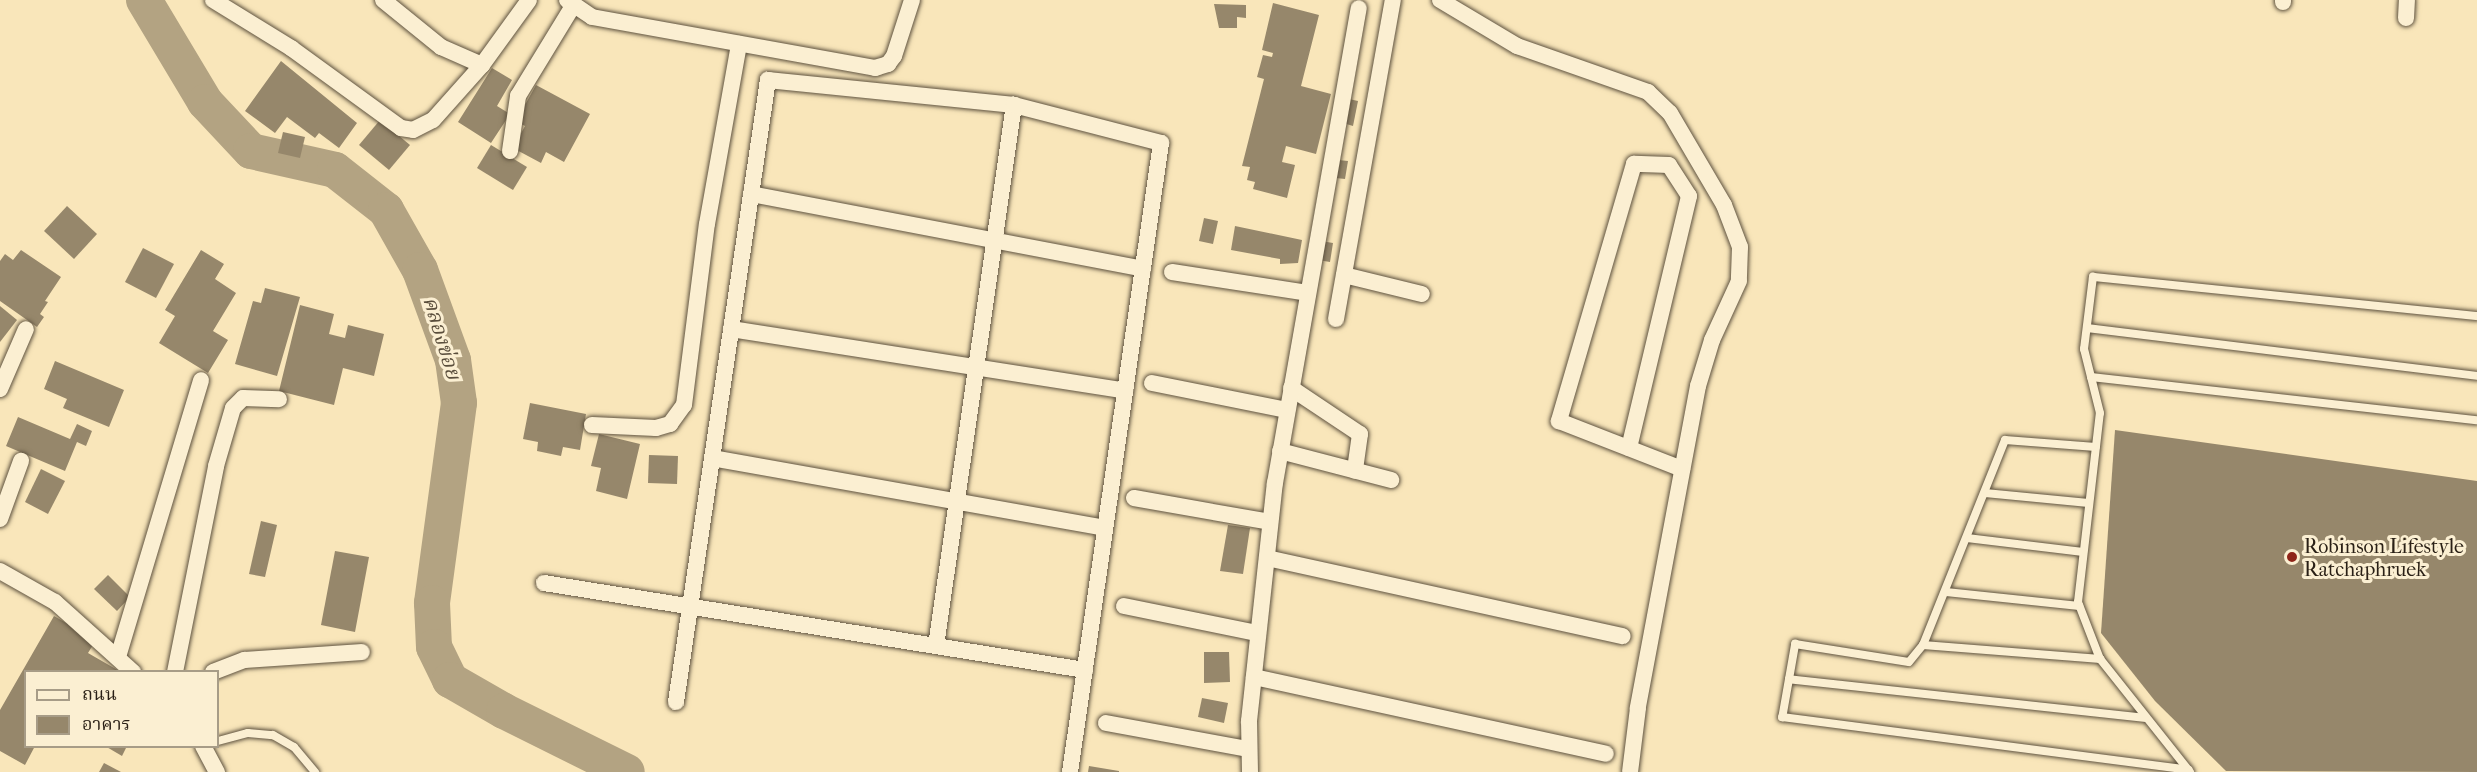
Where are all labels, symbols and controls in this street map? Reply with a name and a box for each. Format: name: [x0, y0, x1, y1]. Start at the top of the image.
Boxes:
water label: คลองข่อย: [417, 294, 467, 382]
place label: Robinson Lifestyle Ratchaphruek: [2304, 534, 2464, 581]
marker: Robinson Lifestyle Ratchaphruek: [2285, 550, 2299, 564]
legend: [24, 670, 219, 748]
text: ถนน: [82, 684, 117, 705]
text: อาคาร: [82, 714, 131, 735]

